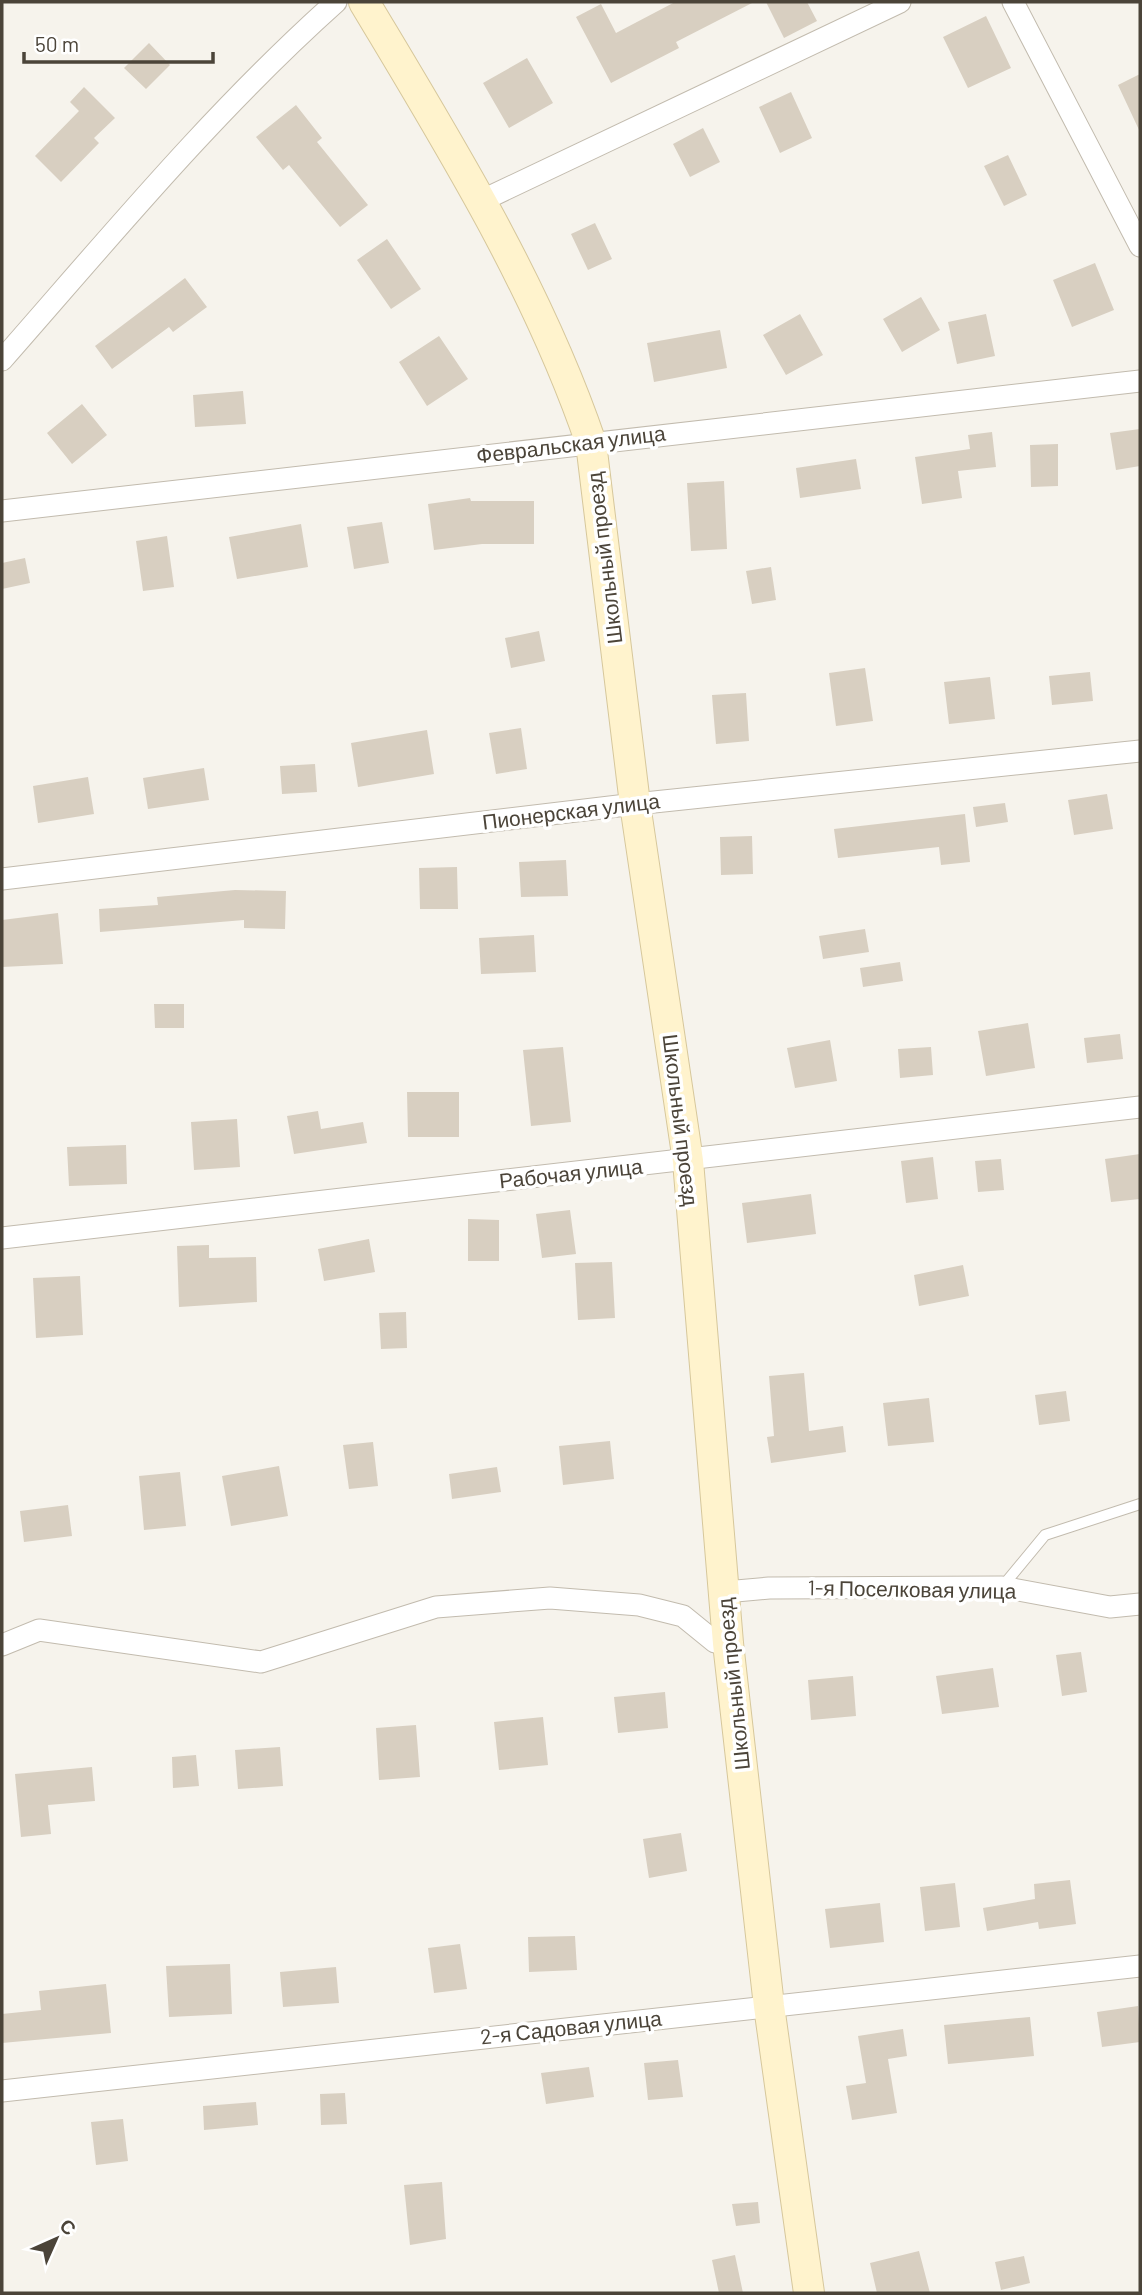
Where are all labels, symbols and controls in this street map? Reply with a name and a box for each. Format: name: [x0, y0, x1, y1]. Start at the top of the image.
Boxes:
scale bar: [24, 21, 214, 65]
text: 50 m: [35, 31, 79, 56]
street label: Февральская улица: [475, 419, 667, 468]
street label: Школьный проезд: [581, 471, 626, 646]
street label: Пионерская улица: [481, 787, 661, 834]
street label: Школьный проезд: [659, 1032, 704, 1207]
street label: Рабочая улица: [498, 1153, 644, 1192]
street label: 1-я Поселковая улица: [807, 1574, 1017, 1603]
street label: Школьный проезд: [711, 1597, 754, 1772]
street label: 2-я Садовая улица: [479, 2005, 663, 2048]
north arrow: [21, 2204, 91, 2274]
text: С: [55, 2214, 82, 2240]

